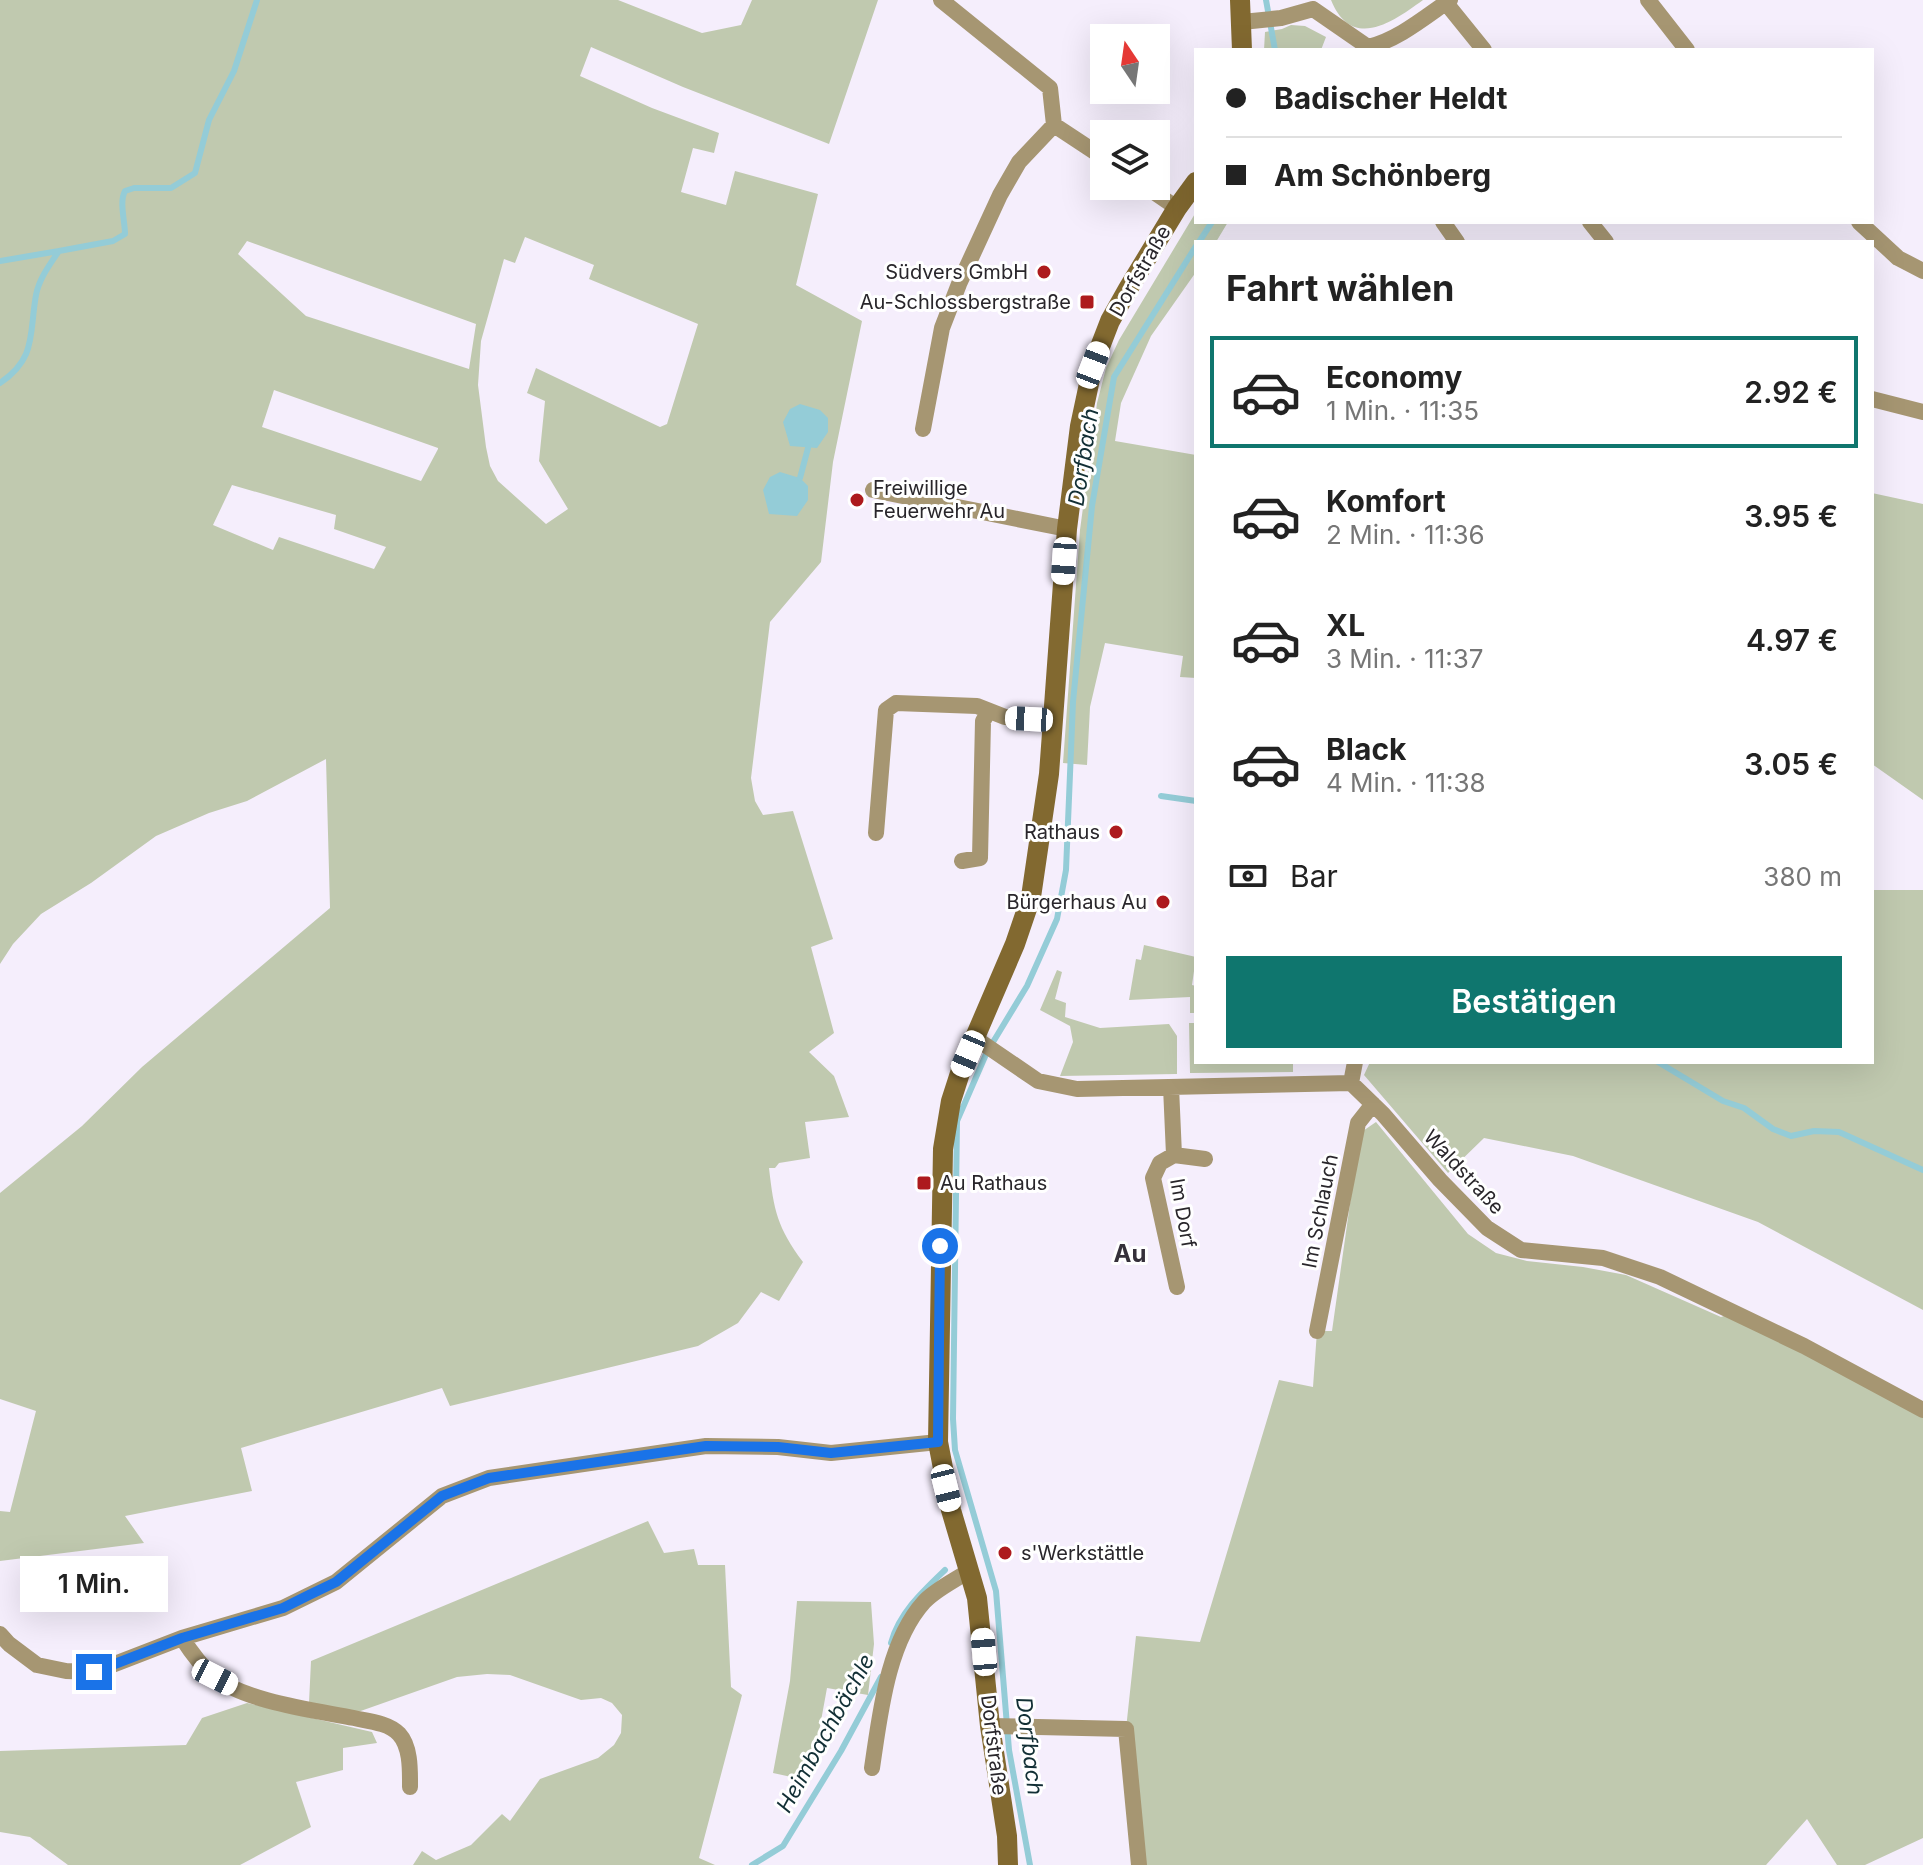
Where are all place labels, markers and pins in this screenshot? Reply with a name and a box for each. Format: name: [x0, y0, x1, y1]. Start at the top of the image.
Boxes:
place label: Südvers GmbH: [885, 260, 1028, 284]
marker: Südvers GmbH: [1035, 263, 1053, 281]
place label: Au-Schlossbergstraße: [860, 290, 1071, 314]
marker: Au-Schlossbergstraße: [1078, 293, 1096, 311]
place label: Freiwillige Feuerwehr Au: [873, 476, 1005, 523]
marker: Freiwillige Feuerwehr Au: [848, 491, 866, 509]
place label: Rathaus: [1024, 820, 1100, 844]
marker: Rathaus: [1107, 823, 1125, 841]
place label: Bürgerhaus Au: [1006, 890, 1147, 914]
marker: Bürgerhaus Au: [1154, 893, 1172, 911]
place label: Au Rathaus: [940, 1171, 1047, 1195]
marker: Au Rathaus: [915, 1174, 933, 1192]
place label: s'Werkstättle: [1021, 1541, 1144, 1565]
marker: s'Werkstättle: [996, 1544, 1014, 1562]

